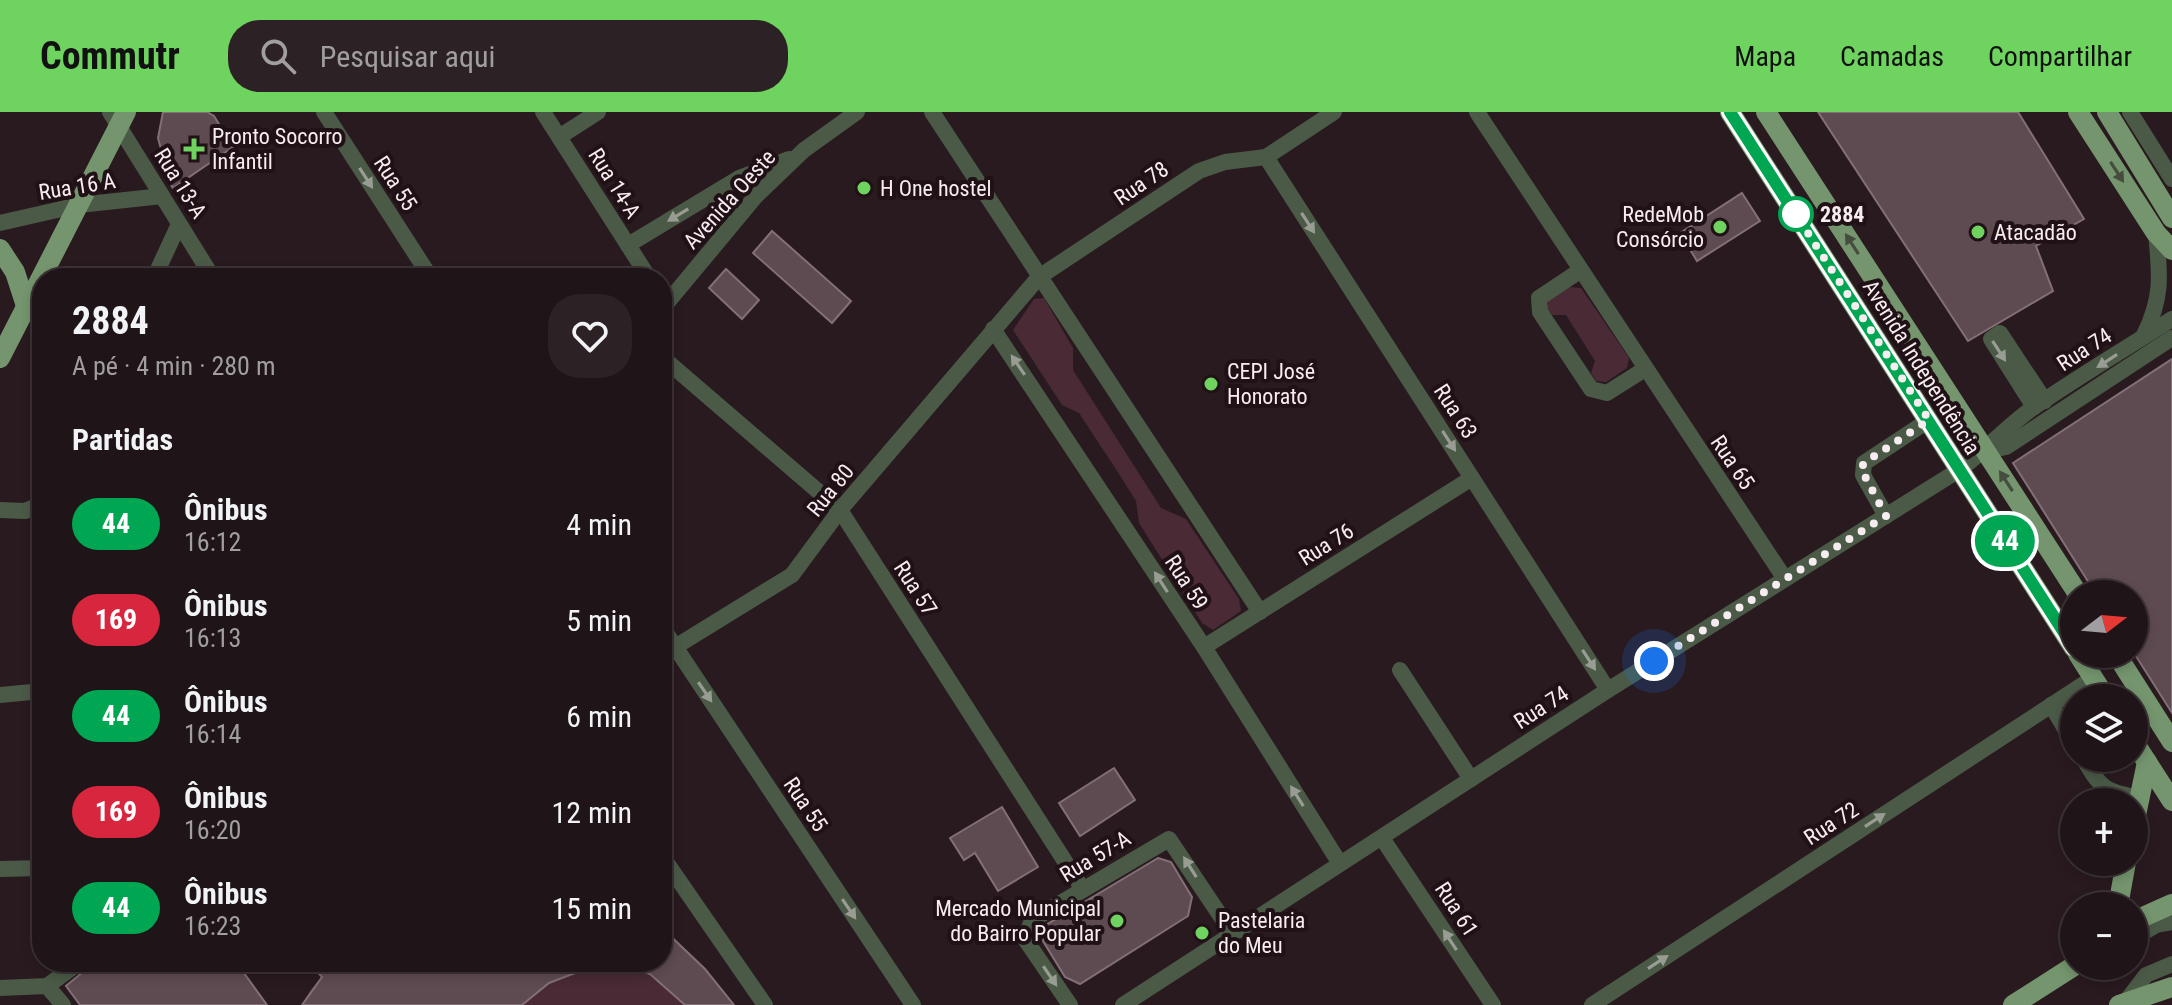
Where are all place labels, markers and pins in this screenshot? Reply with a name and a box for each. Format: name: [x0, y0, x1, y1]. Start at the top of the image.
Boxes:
place label: Pronto Socorro Infantil: [212, 124, 343, 174]
marker: Pronto Socorro Infantil: [183, 138, 205, 160]
place label: H One hostel: [880, 176, 992, 201]
marker: H One hostel: [855, 179, 873, 197]
marker: 2884: [1779, 197, 1813, 231]
place label: RedeMob Consórcio: [1616, 202, 1704, 252]
place label: 2884: [1820, 202, 1864, 227]
marker: RedeMob Consórcio: [1711, 218, 1729, 236]
place label: Atacadão: [1994, 220, 2077, 245]
marker: Atacadão: [1969, 223, 1987, 241]
place label: CEPI José Honorato: [1227, 359, 1315, 409]
marker: CEPI José Honorato: [1202, 375, 1220, 393]
place label: Mercado Municipal do Bairro Popular: [935, 896, 1101, 946]
place label: Pastelaria do Meu: [1218, 908, 1305, 958]
marker: Mercado Municipal do Bairro Popular: [1108, 912, 1126, 930]
marker: Pastelaria do Meu: [1193, 924, 1211, 942]

